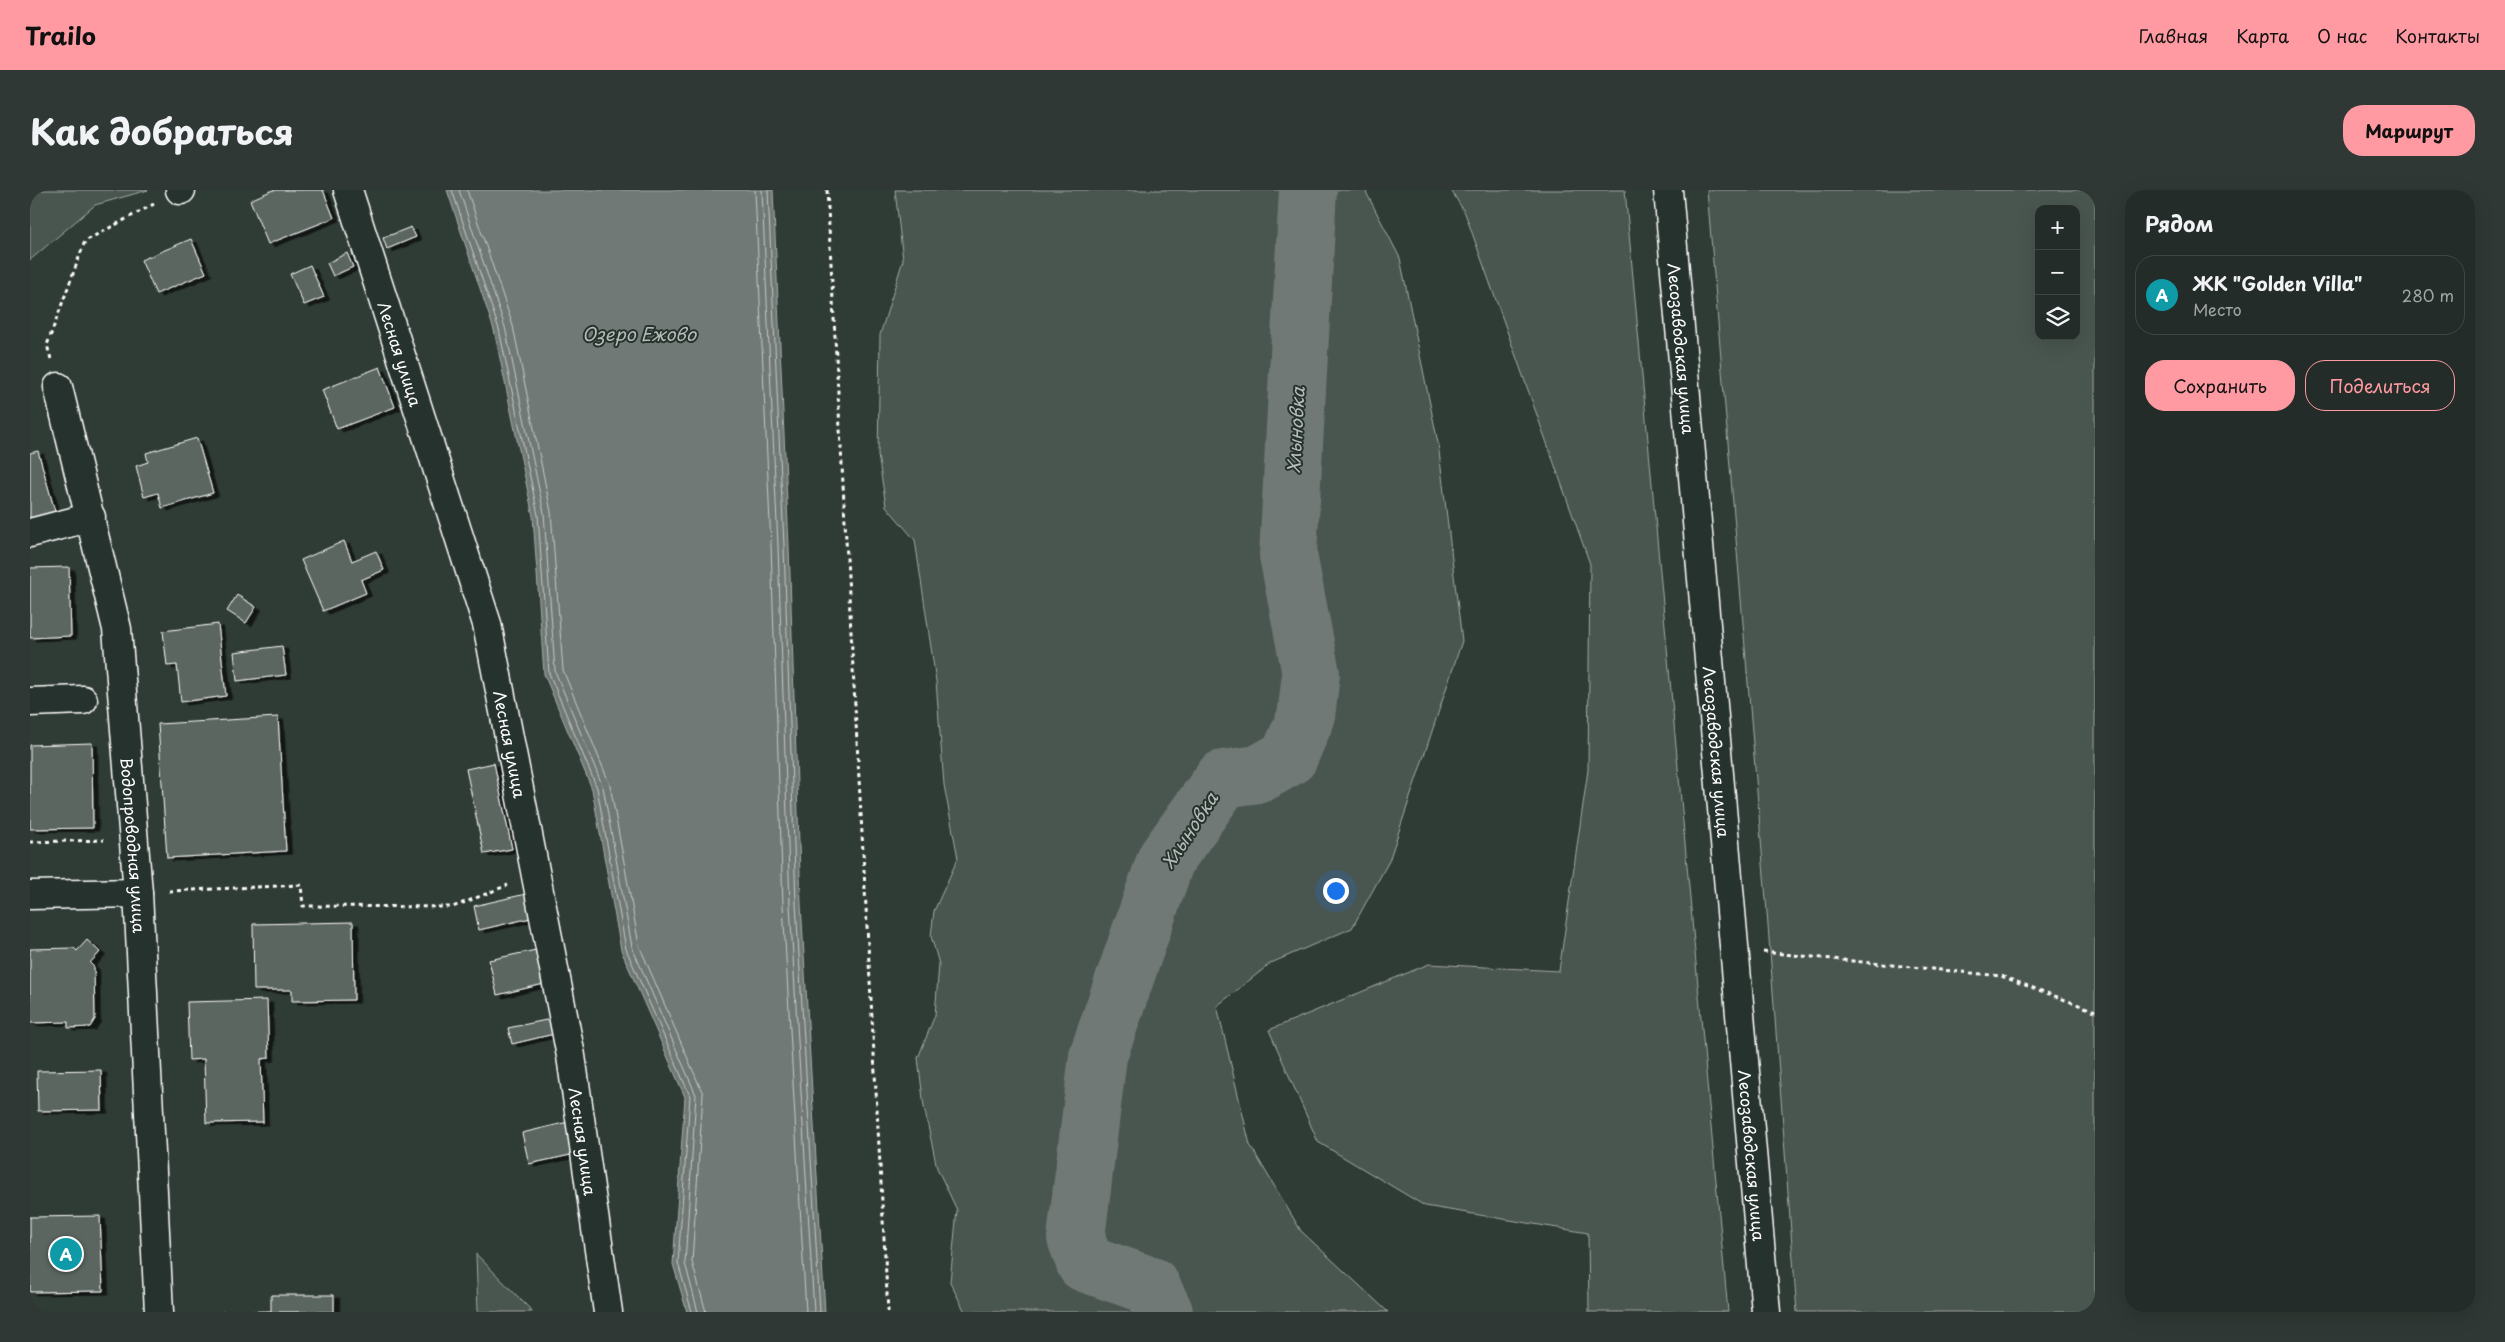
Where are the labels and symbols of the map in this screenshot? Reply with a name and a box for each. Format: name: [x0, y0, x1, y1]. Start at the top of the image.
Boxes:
street label: Лесозаводская улица: [1662, 262, 1701, 435]
street label: Лесная улица: [372, 298, 428, 409]
water label: Озеро Ежово: [582, 320, 697, 347]
water label: Хлыновка: [1279, 385, 1311, 474]
street label: Лесозаводская улица: [1698, 665, 1737, 838]
street label: Лесная улица: [488, 688, 533, 800]
street label: Водопроводная улица: [115, 757, 152, 934]
water label: Хлыновка: [1154, 786, 1224, 874]
your location: [1323, 878, 1349, 904]
street label: Лесозаводская улица: [1733, 1069, 1772, 1242]
street label: Лесная улица: [564, 1086, 603, 1197]
pin: A: [50, 1235, 82, 1273]

